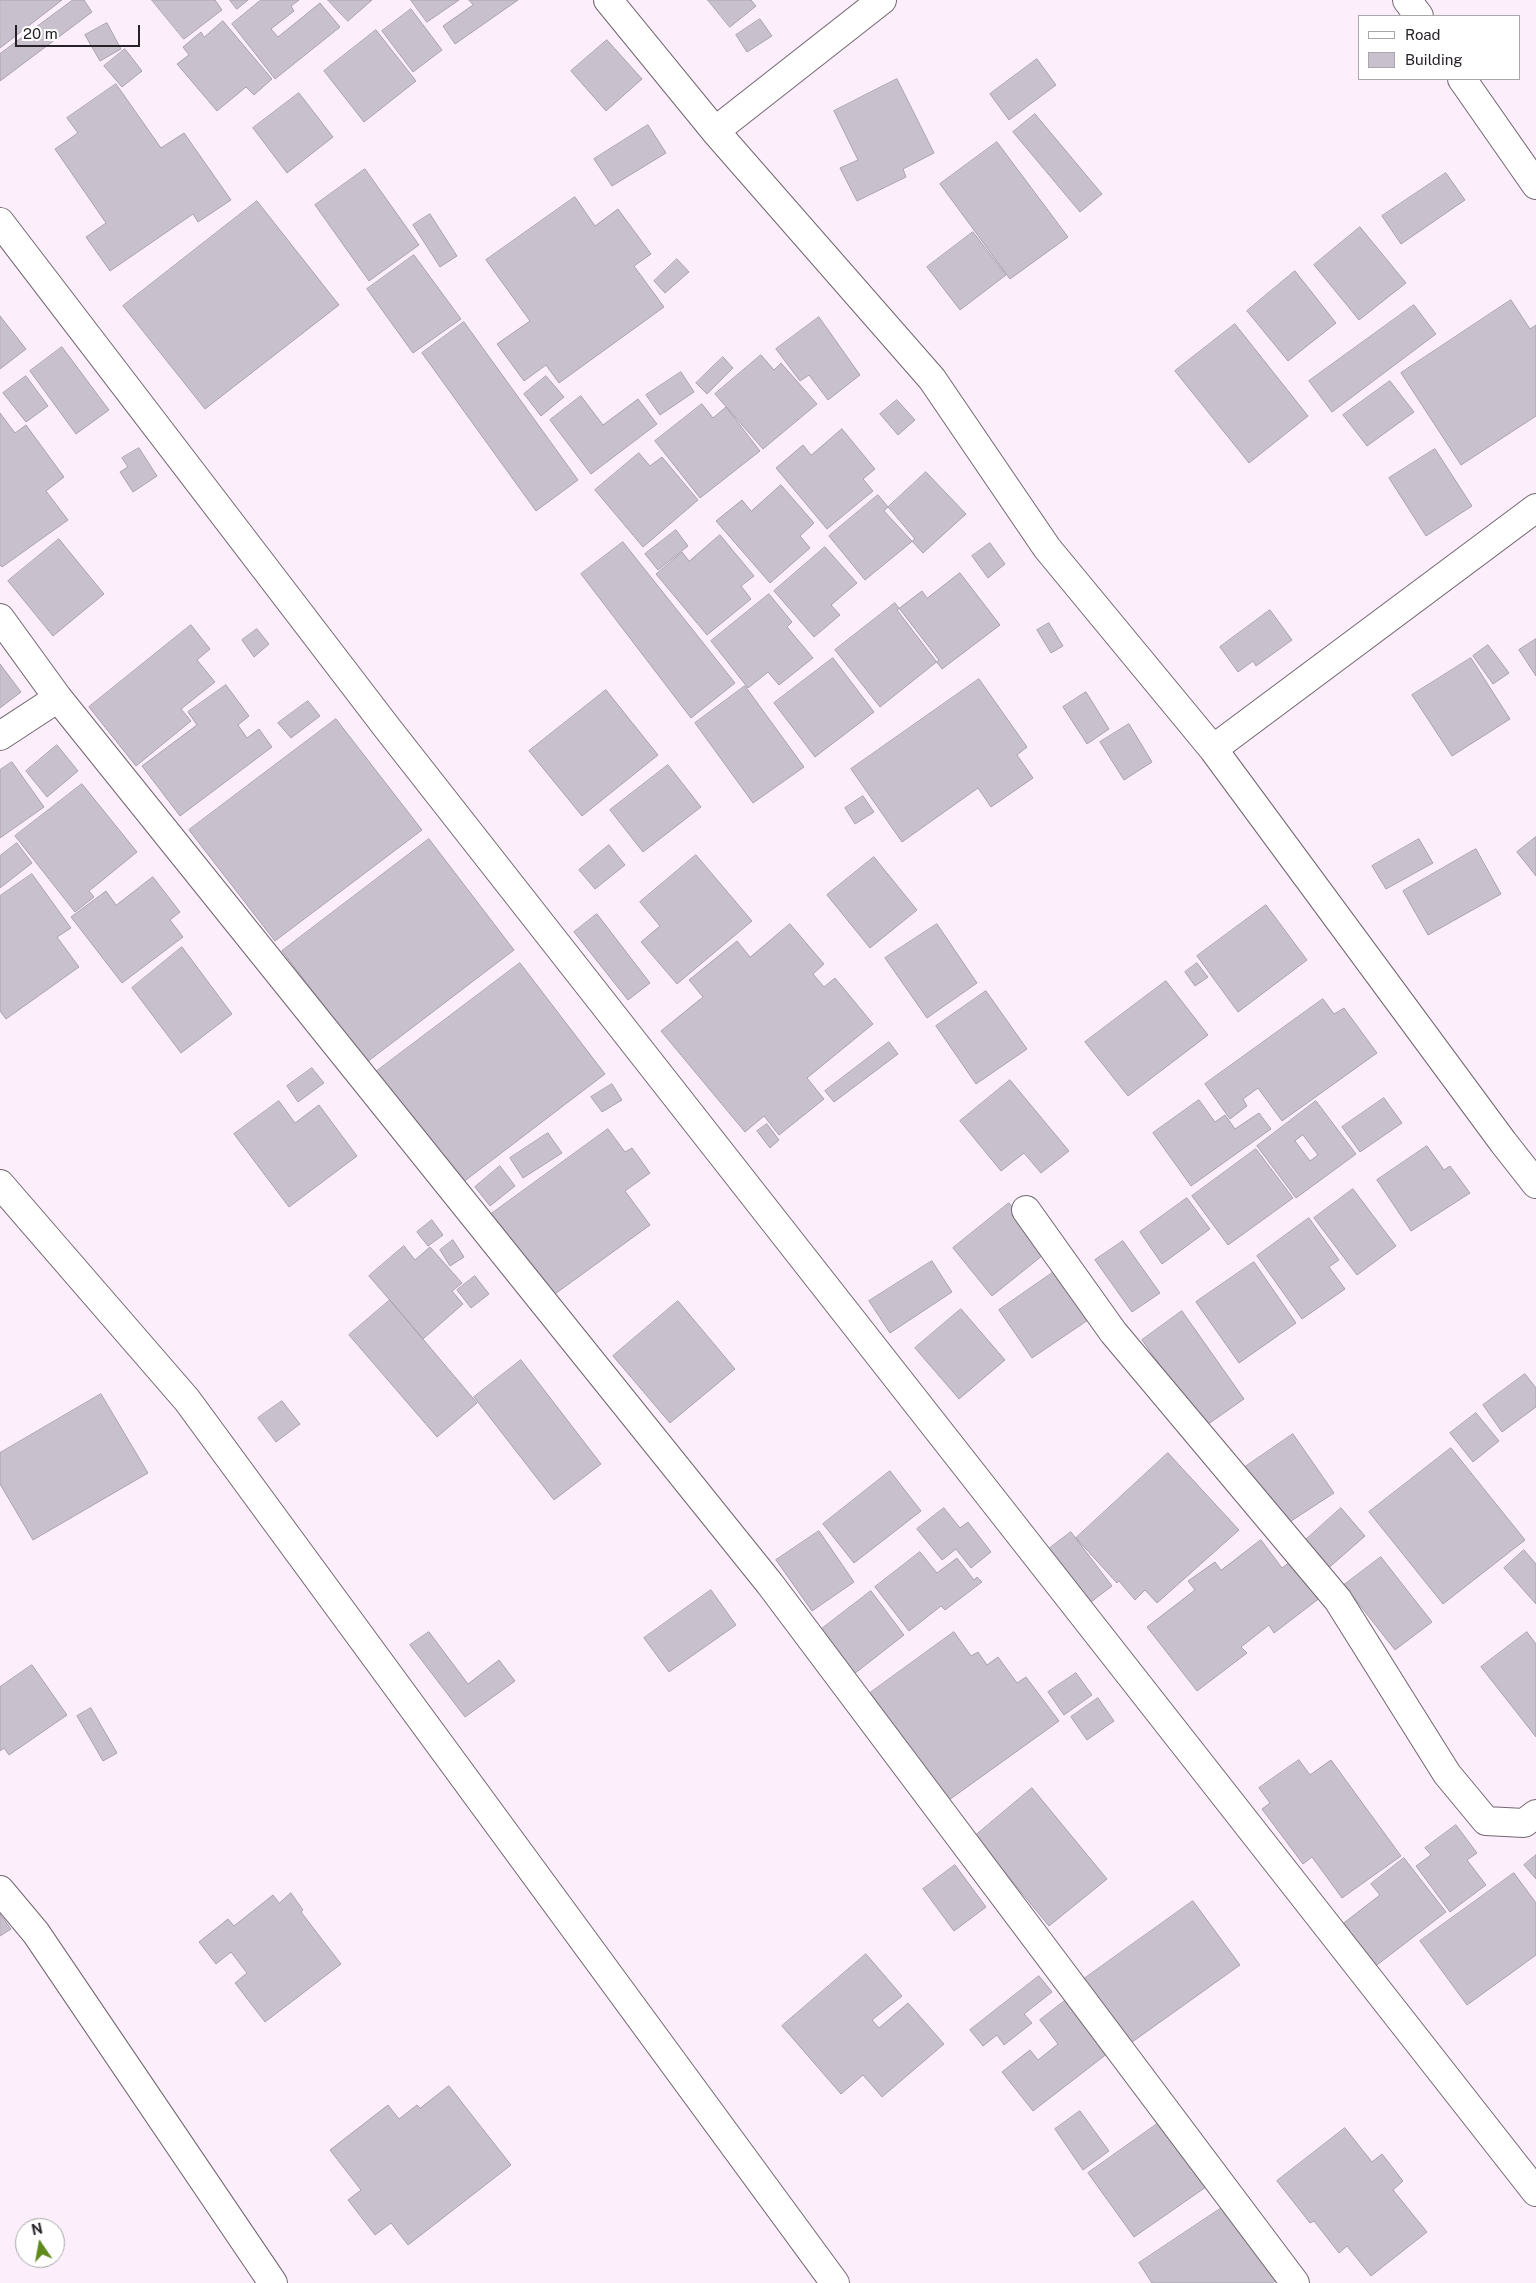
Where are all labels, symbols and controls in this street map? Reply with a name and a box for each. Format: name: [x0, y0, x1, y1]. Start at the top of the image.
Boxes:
scale bar: [18, 15, 142, 47]
legend: [1358, 15, 1521, 80]
text: 20 m: [23, 25, 58, 42]
text: Road: [1405, 26, 1441, 43]
text: Building: [1405, 51, 1463, 68]
north arrow: [15, 2218, 65, 2268]
text: N: [30, 2220, 44, 2238]

